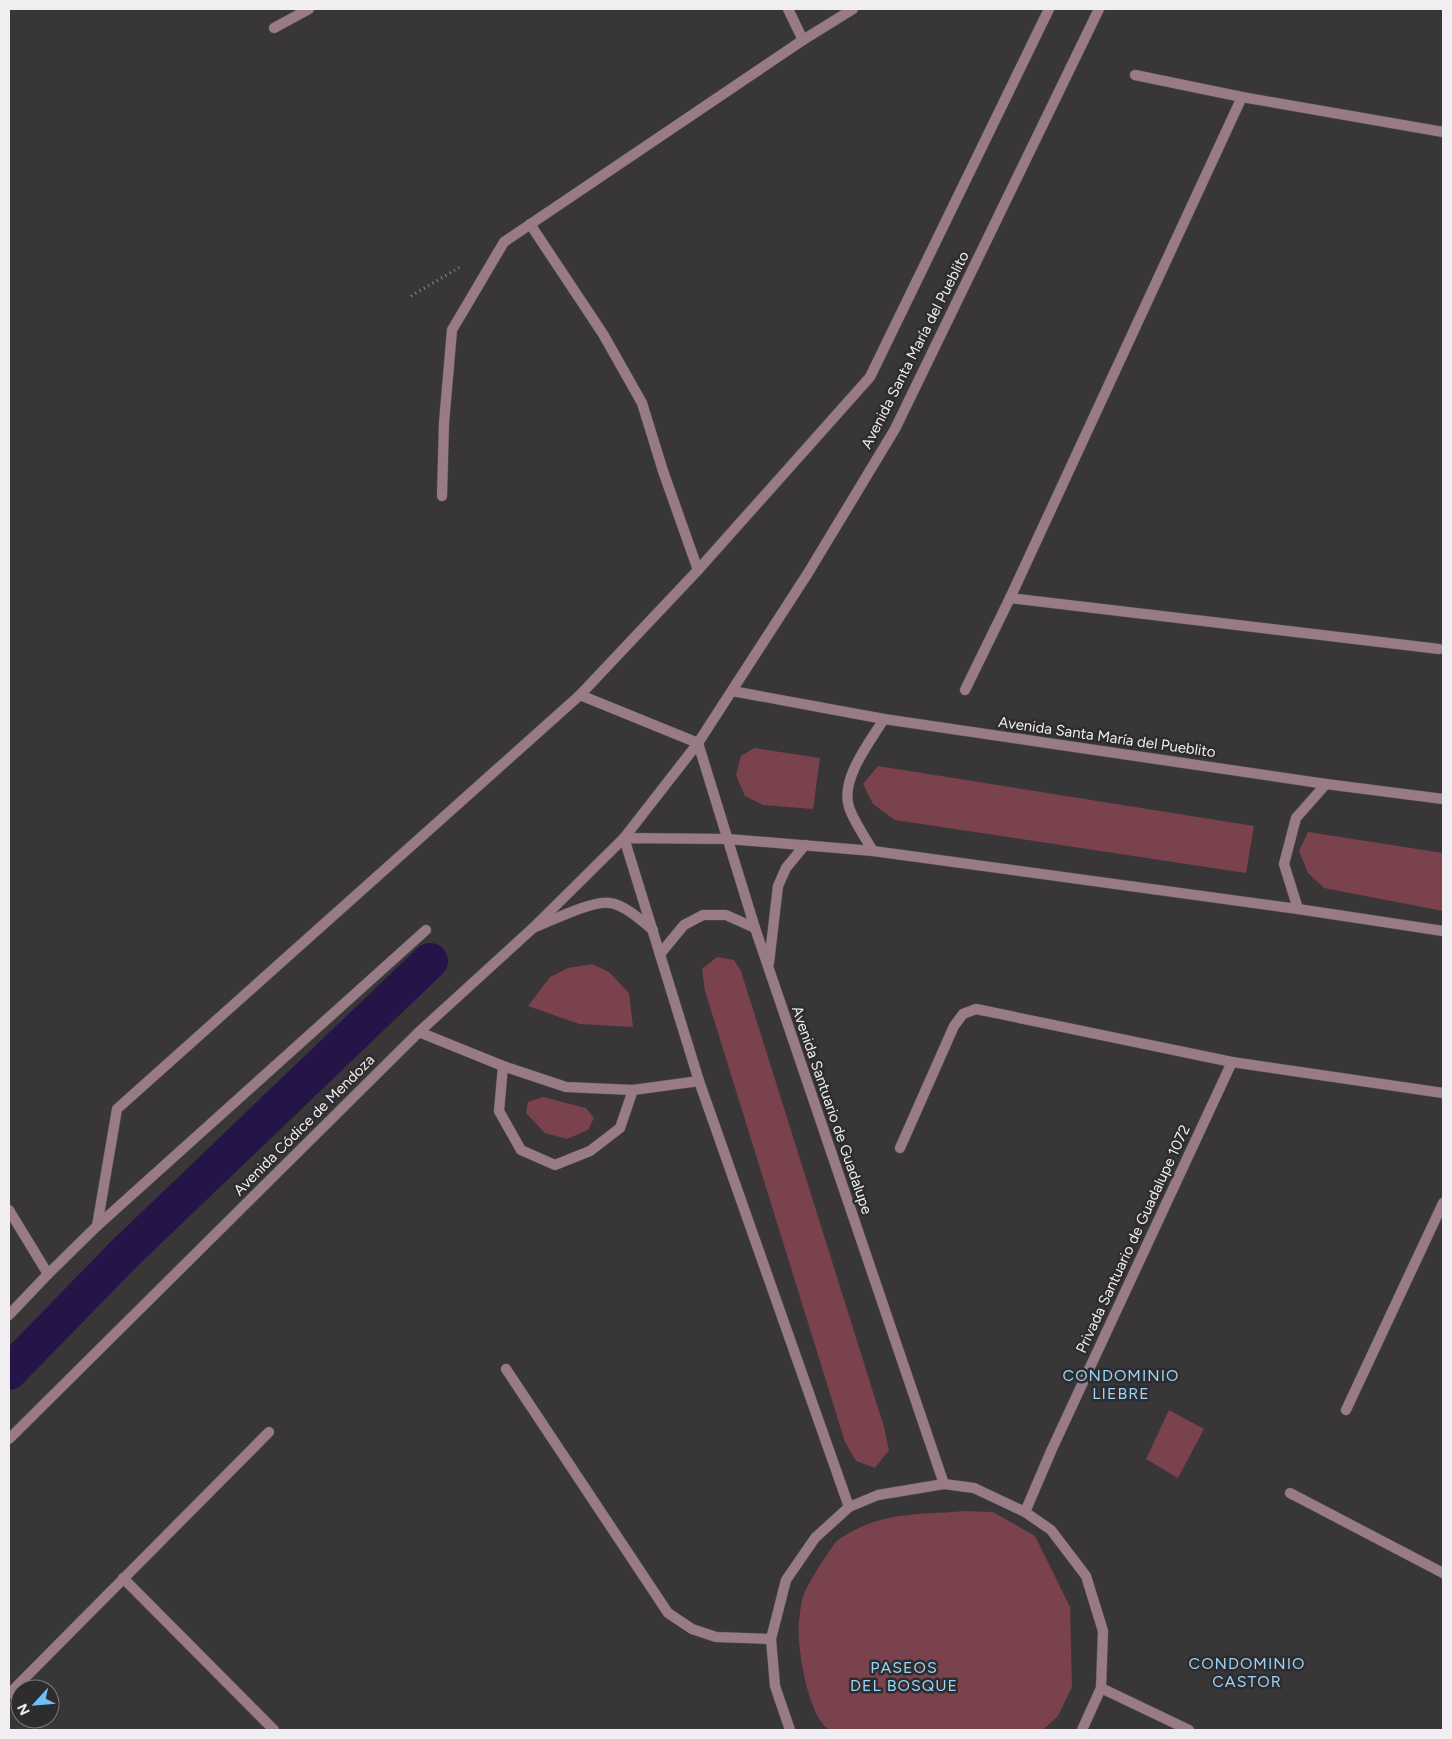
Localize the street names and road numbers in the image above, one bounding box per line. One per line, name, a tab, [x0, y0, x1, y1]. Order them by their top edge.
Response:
street label: Avenida Santa María del Pueblito	[857, 248, 973, 452]
street label: Avenida Santa María del Pueblito	[997, 713, 1217, 761]
street label: Avenida Santuario de Guadalupe	[788, 1004, 876, 1216]
street label: Avenida Códice de Mendoza	[230, 1051, 378, 1199]
street label: Privada Santuario de Guadalupe 1072	[1072, 1122, 1194, 1356]

